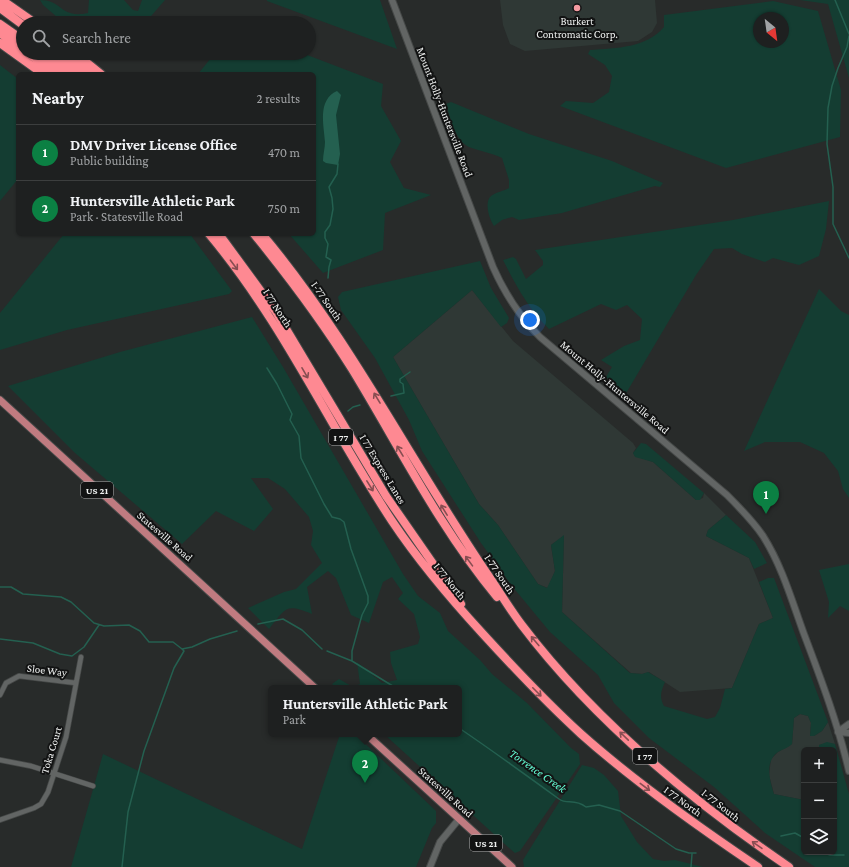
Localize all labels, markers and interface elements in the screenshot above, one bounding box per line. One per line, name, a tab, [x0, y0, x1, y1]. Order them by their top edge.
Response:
marker: Burkert Contromatic Corp.	[572, 3, 582, 13]
north arrow	[753, 12, 789, 48]
place label: Burkert Contromatic Corp.	[536, 15, 618, 41]
search box	[16, 16, 316, 60]
icon: search	[30, 27, 52, 49]
text: Search here	[62, 30, 131, 46]
street label: Mount Holly-Huntersville Road	[414, 45, 475, 179]
text: Nearby	[32, 89, 84, 108]
text: 2 results	[257, 91, 300, 106]
text: DMV Driver License Office	[70, 137, 237, 153]
text: 1	[43, 145, 47, 160]
text: 470 m	[268, 145, 300, 160]
text: Public building	[70, 153, 149, 168]
text: Huntersville Athletic Park	[70, 193, 235, 209]
text: 2	[42, 201, 48, 216]
text: 750 m	[268, 201, 300, 216]
text: Park · Statesville Road	[70, 209, 183, 224]
one-way arrow	[229, 259, 238, 270]
street label: I-77 South	[309, 279, 345, 323]
street label: I 77 North	[261, 286, 295, 330]
your location	[520, 310, 540, 330]
street label: Mount Holly-Huntersville Road	[558, 338, 672, 437]
one-way arrow	[301, 367, 309, 379]
one-way arrow	[373, 392, 381, 404]
road number: I 77	[329, 429, 353, 445]
street label: I 77 Express Lanes	[357, 432, 409, 507]
one-way arrow	[396, 445, 404, 457]
one-way arrow	[366, 480, 374, 492]
pin: 1	[753, 481, 779, 514]
road number: US 21	[81, 482, 113, 498]
one-way arrow	[440, 505, 448, 516]
street label: Statesville Road	[135, 509, 195, 563]
street label: I-77 South	[482, 552, 518, 596]
one-way arrow	[465, 555, 473, 566]
street label: I 77 North	[432, 560, 468, 602]
one-way arrow	[531, 636, 540, 646]
street label: Sloe Way	[26, 662, 69, 680]
popup	[268, 685, 462, 737]
one-way arrow	[532, 687, 542, 697]
text: Huntersville Athletic Park	[283, 696, 447, 712]
text: Park	[283, 712, 306, 727]
street label: Toka Court	[38, 725, 64, 775]
one-way arrow	[619, 731, 629, 741]
water label: Torrence Creek	[507, 746, 570, 796]
map controls	[801, 747, 837, 855]
button: +	[801, 747, 837, 783]
road number: I 77	[633, 748, 657, 764]
pin: 2	[352, 750, 378, 783]
street label: Statesville Road	[416, 764, 476, 820]
one-way arrow	[639, 783, 650, 791]
street label: I 77 North	[662, 783, 704, 819]
button: −	[801, 783, 837, 819]
street label: I-77 South	[699, 786, 743, 824]
button: layers	[801, 819, 837, 855]
road number: US 21	[470, 835, 502, 851]
one-way arrow	[752, 841, 763, 849]

